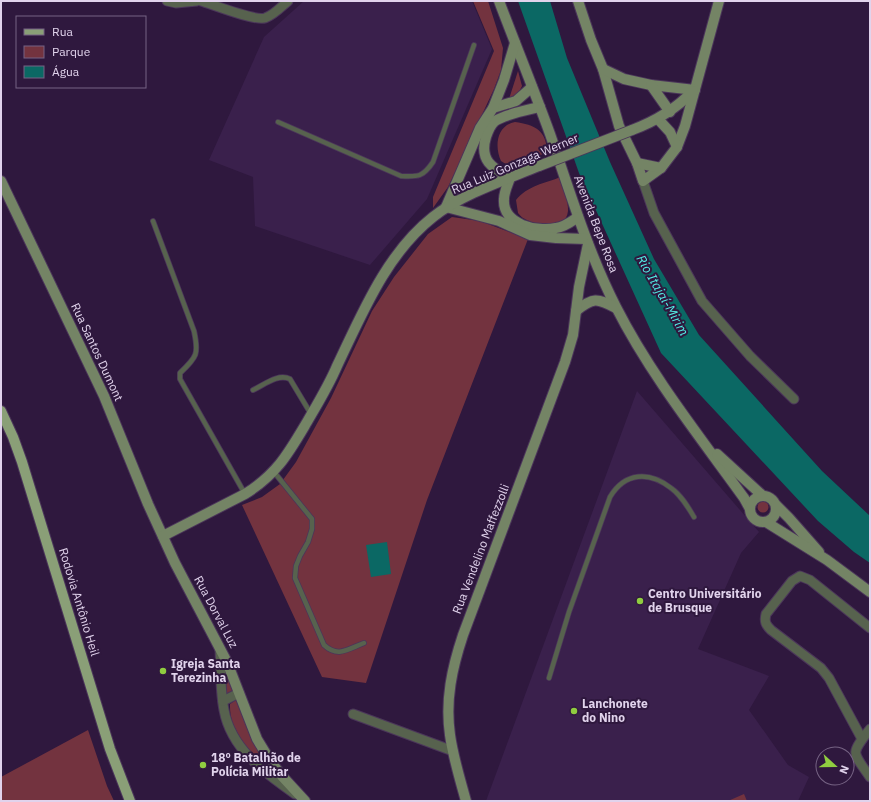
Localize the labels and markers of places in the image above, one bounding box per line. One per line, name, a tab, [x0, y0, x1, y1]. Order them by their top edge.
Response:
place label: Centro Universitário de Brusque	[648, 586, 762, 615]
marker: Centro Universitário de Brusque	[635, 596, 645, 606]
place label: Igreja Santa Terezinha	[171, 656, 240, 685]
marker: Igreja Santa Terezinha	[158, 666, 168, 676]
place label: Lanchonete do Nino	[582, 696, 648, 725]
marker: Lanchonete do Nino	[569, 706, 579, 716]
place label: 18º Batalhão de Polícia Militar	[211, 750, 301, 779]
marker: 18º Batalhão de Polícia Militar	[198, 760, 208, 770]

